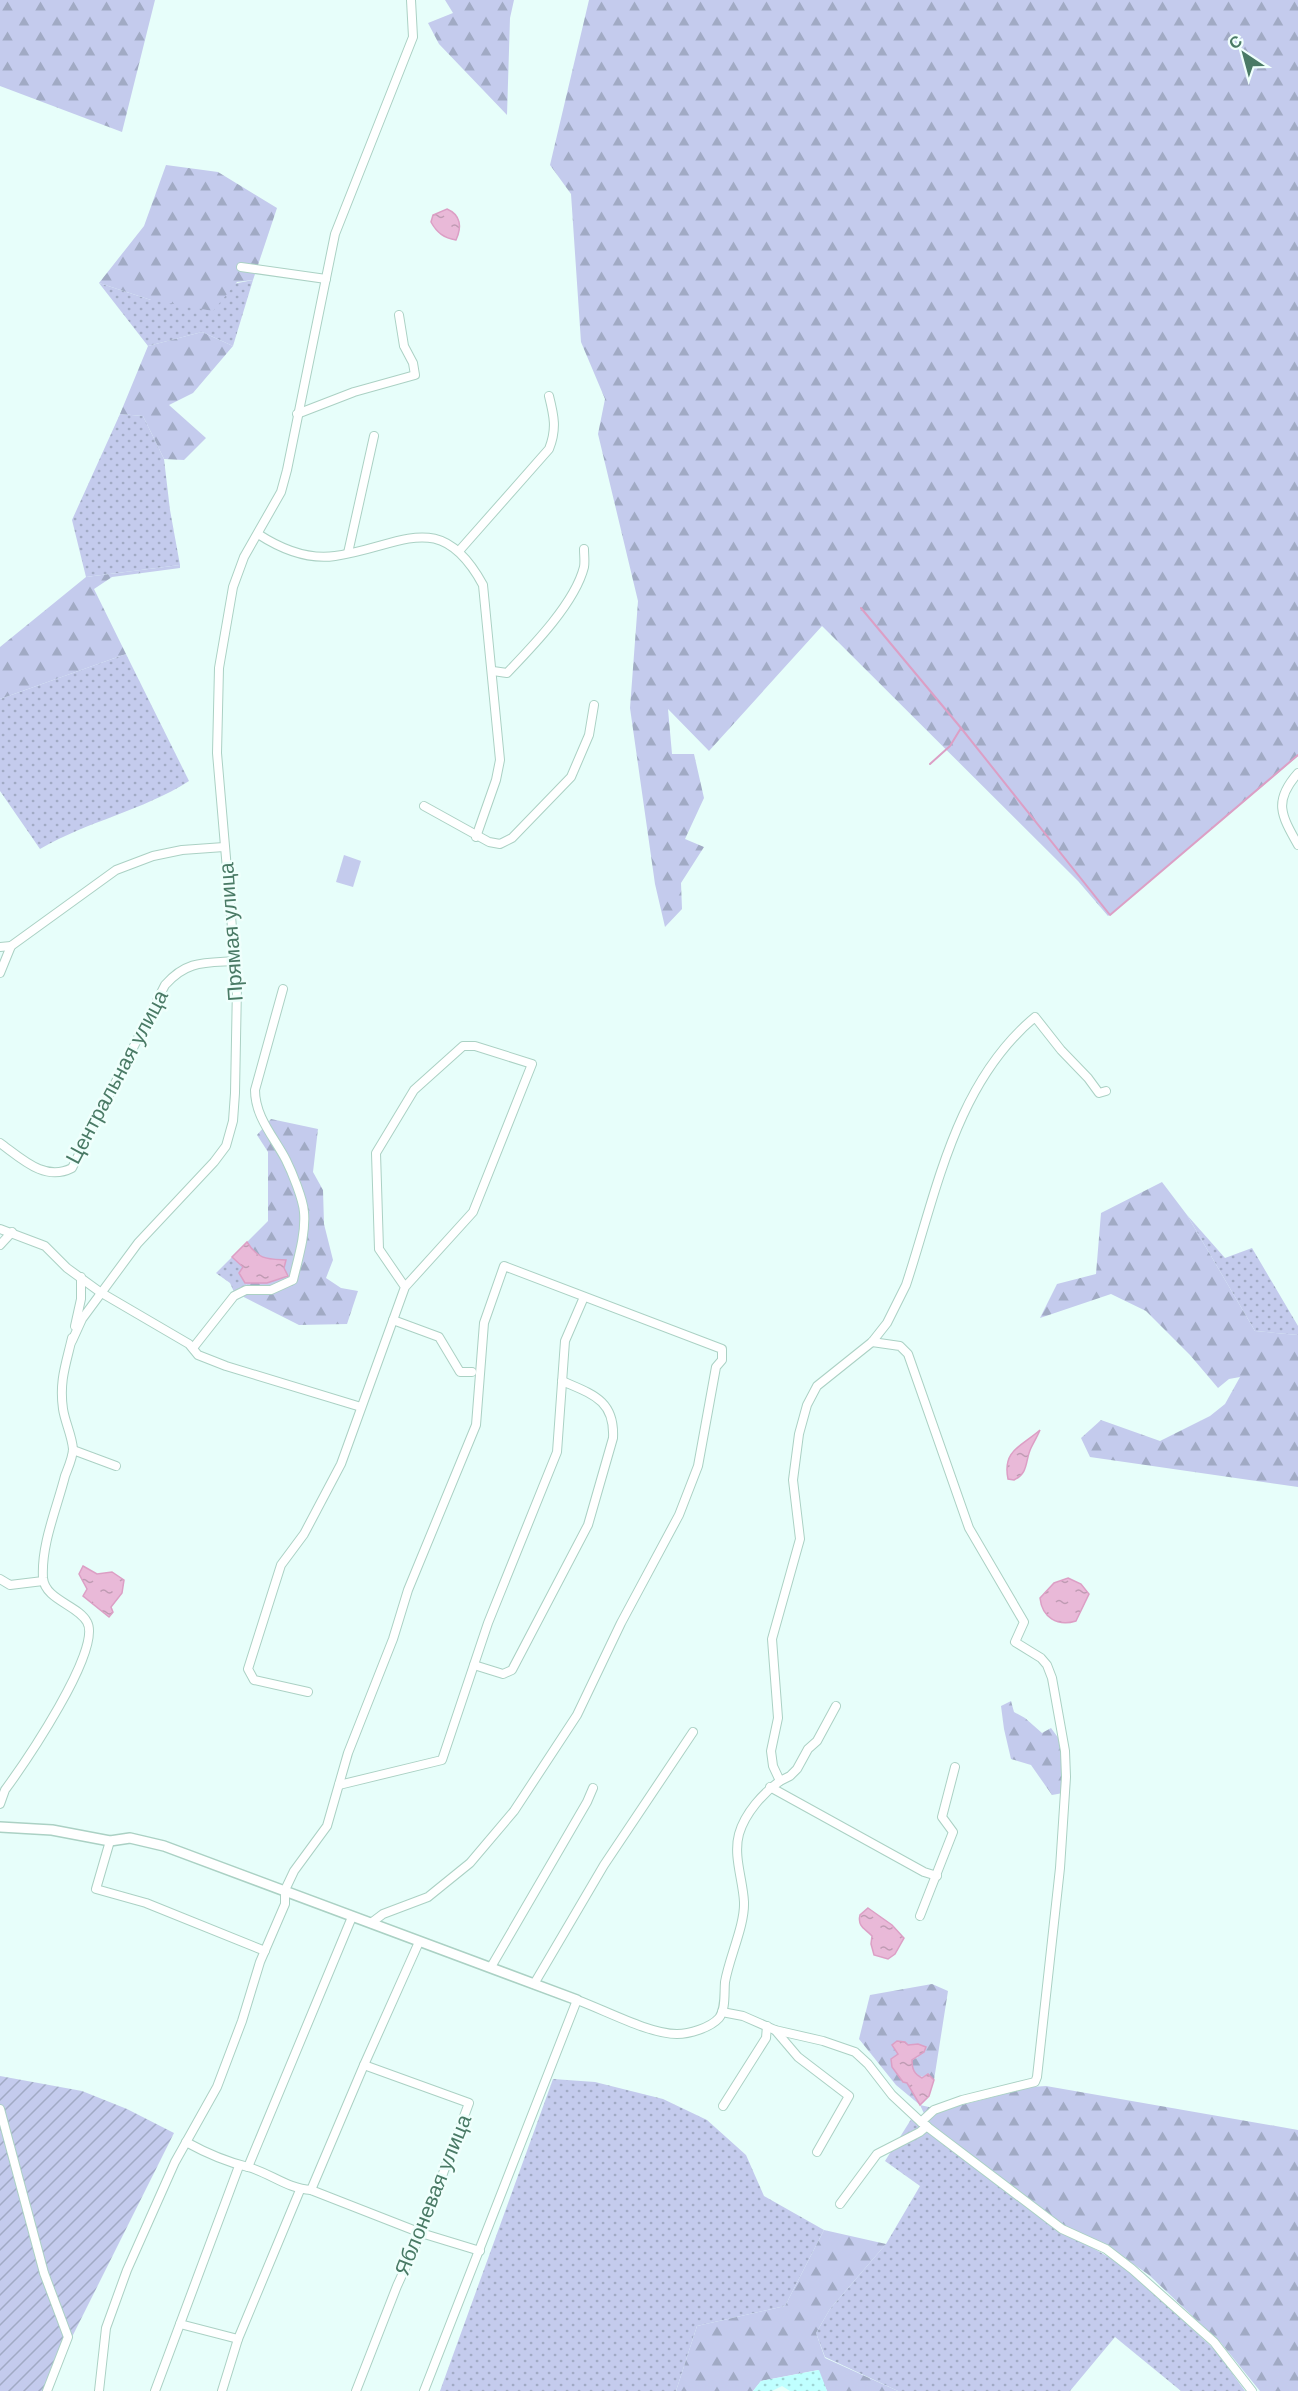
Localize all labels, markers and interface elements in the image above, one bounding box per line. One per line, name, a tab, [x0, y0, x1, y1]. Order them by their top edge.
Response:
north arrow	[1214, 24, 1274, 84]
text: С	[1226, 32, 1246, 53]
street label: Прямая улица	[214, 862, 247, 1002]
street label: Центральная улица	[61, 986, 172, 1167]
street label: Яблоневая улица	[390, 2111, 475, 2279]

